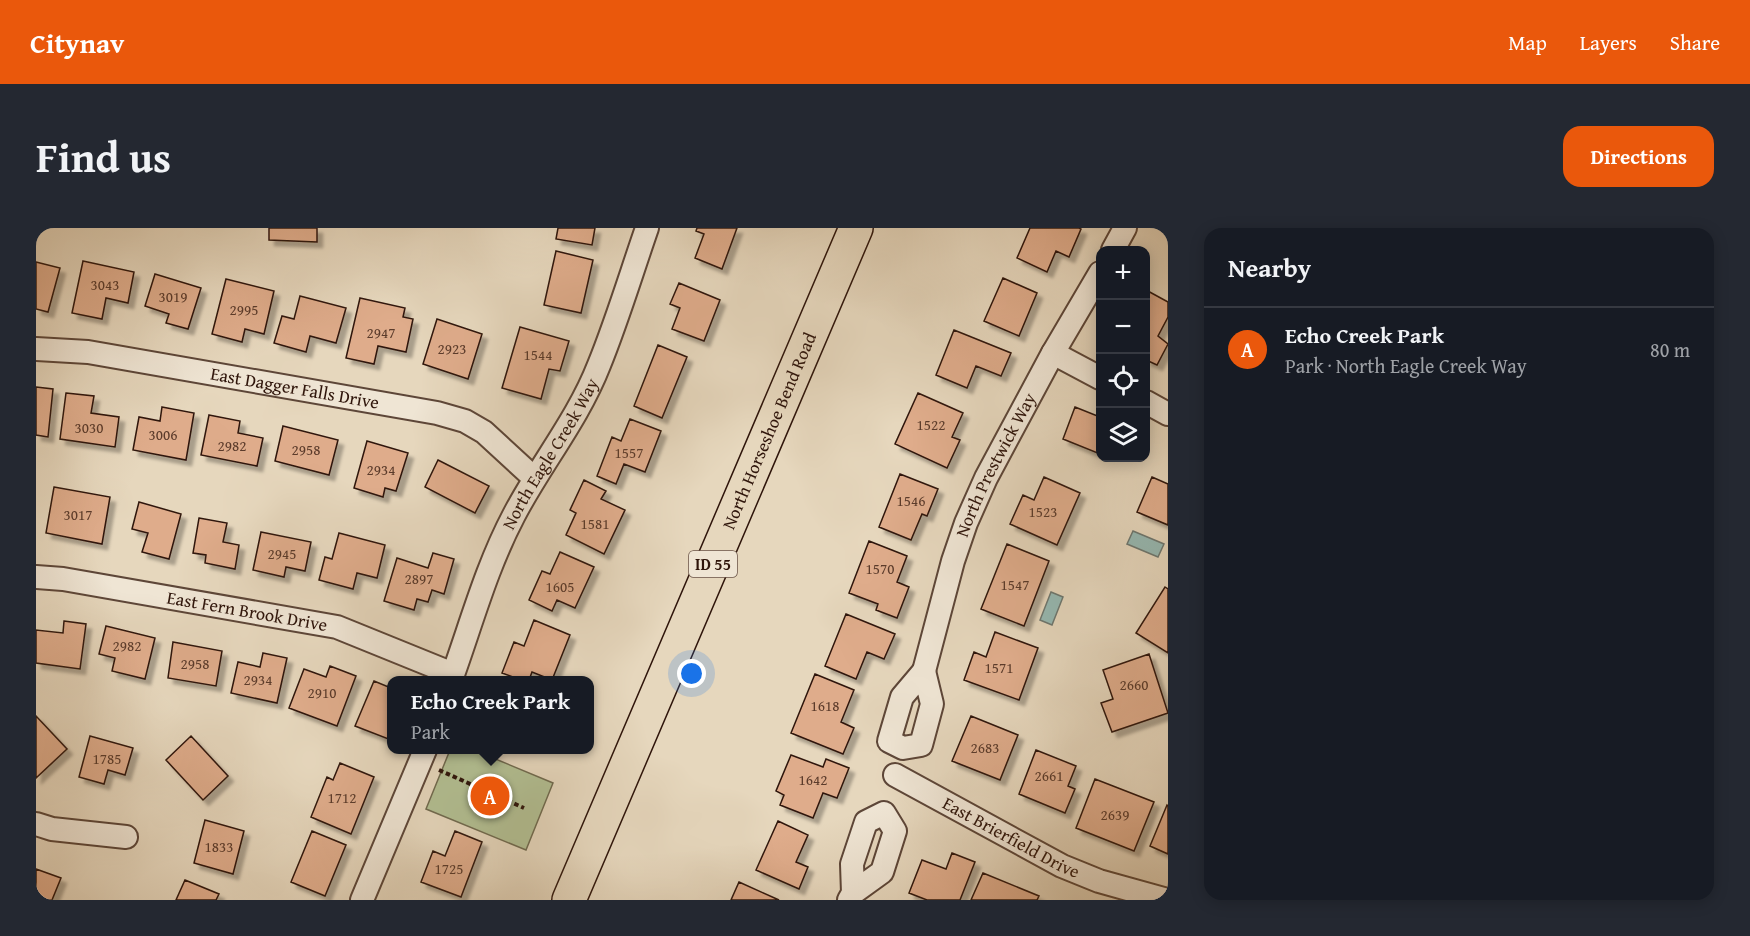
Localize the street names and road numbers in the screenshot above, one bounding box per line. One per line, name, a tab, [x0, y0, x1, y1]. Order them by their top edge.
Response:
street label: North Horseshoe Bend Road	[715, 328, 823, 534]
street label: East Dagger Falls Drive	[209, 360, 381, 416]
street label: North Eagle Creek Way	[495, 373, 605, 534]
street label: North Prestwick Way	[948, 388, 1042, 541]
road number: ID 55	[689, 551, 737, 577]
street label: East Fern Brook Drive	[165, 583, 330, 638]
street label: East Brierfield Drive	[938, 789, 1084, 885]

